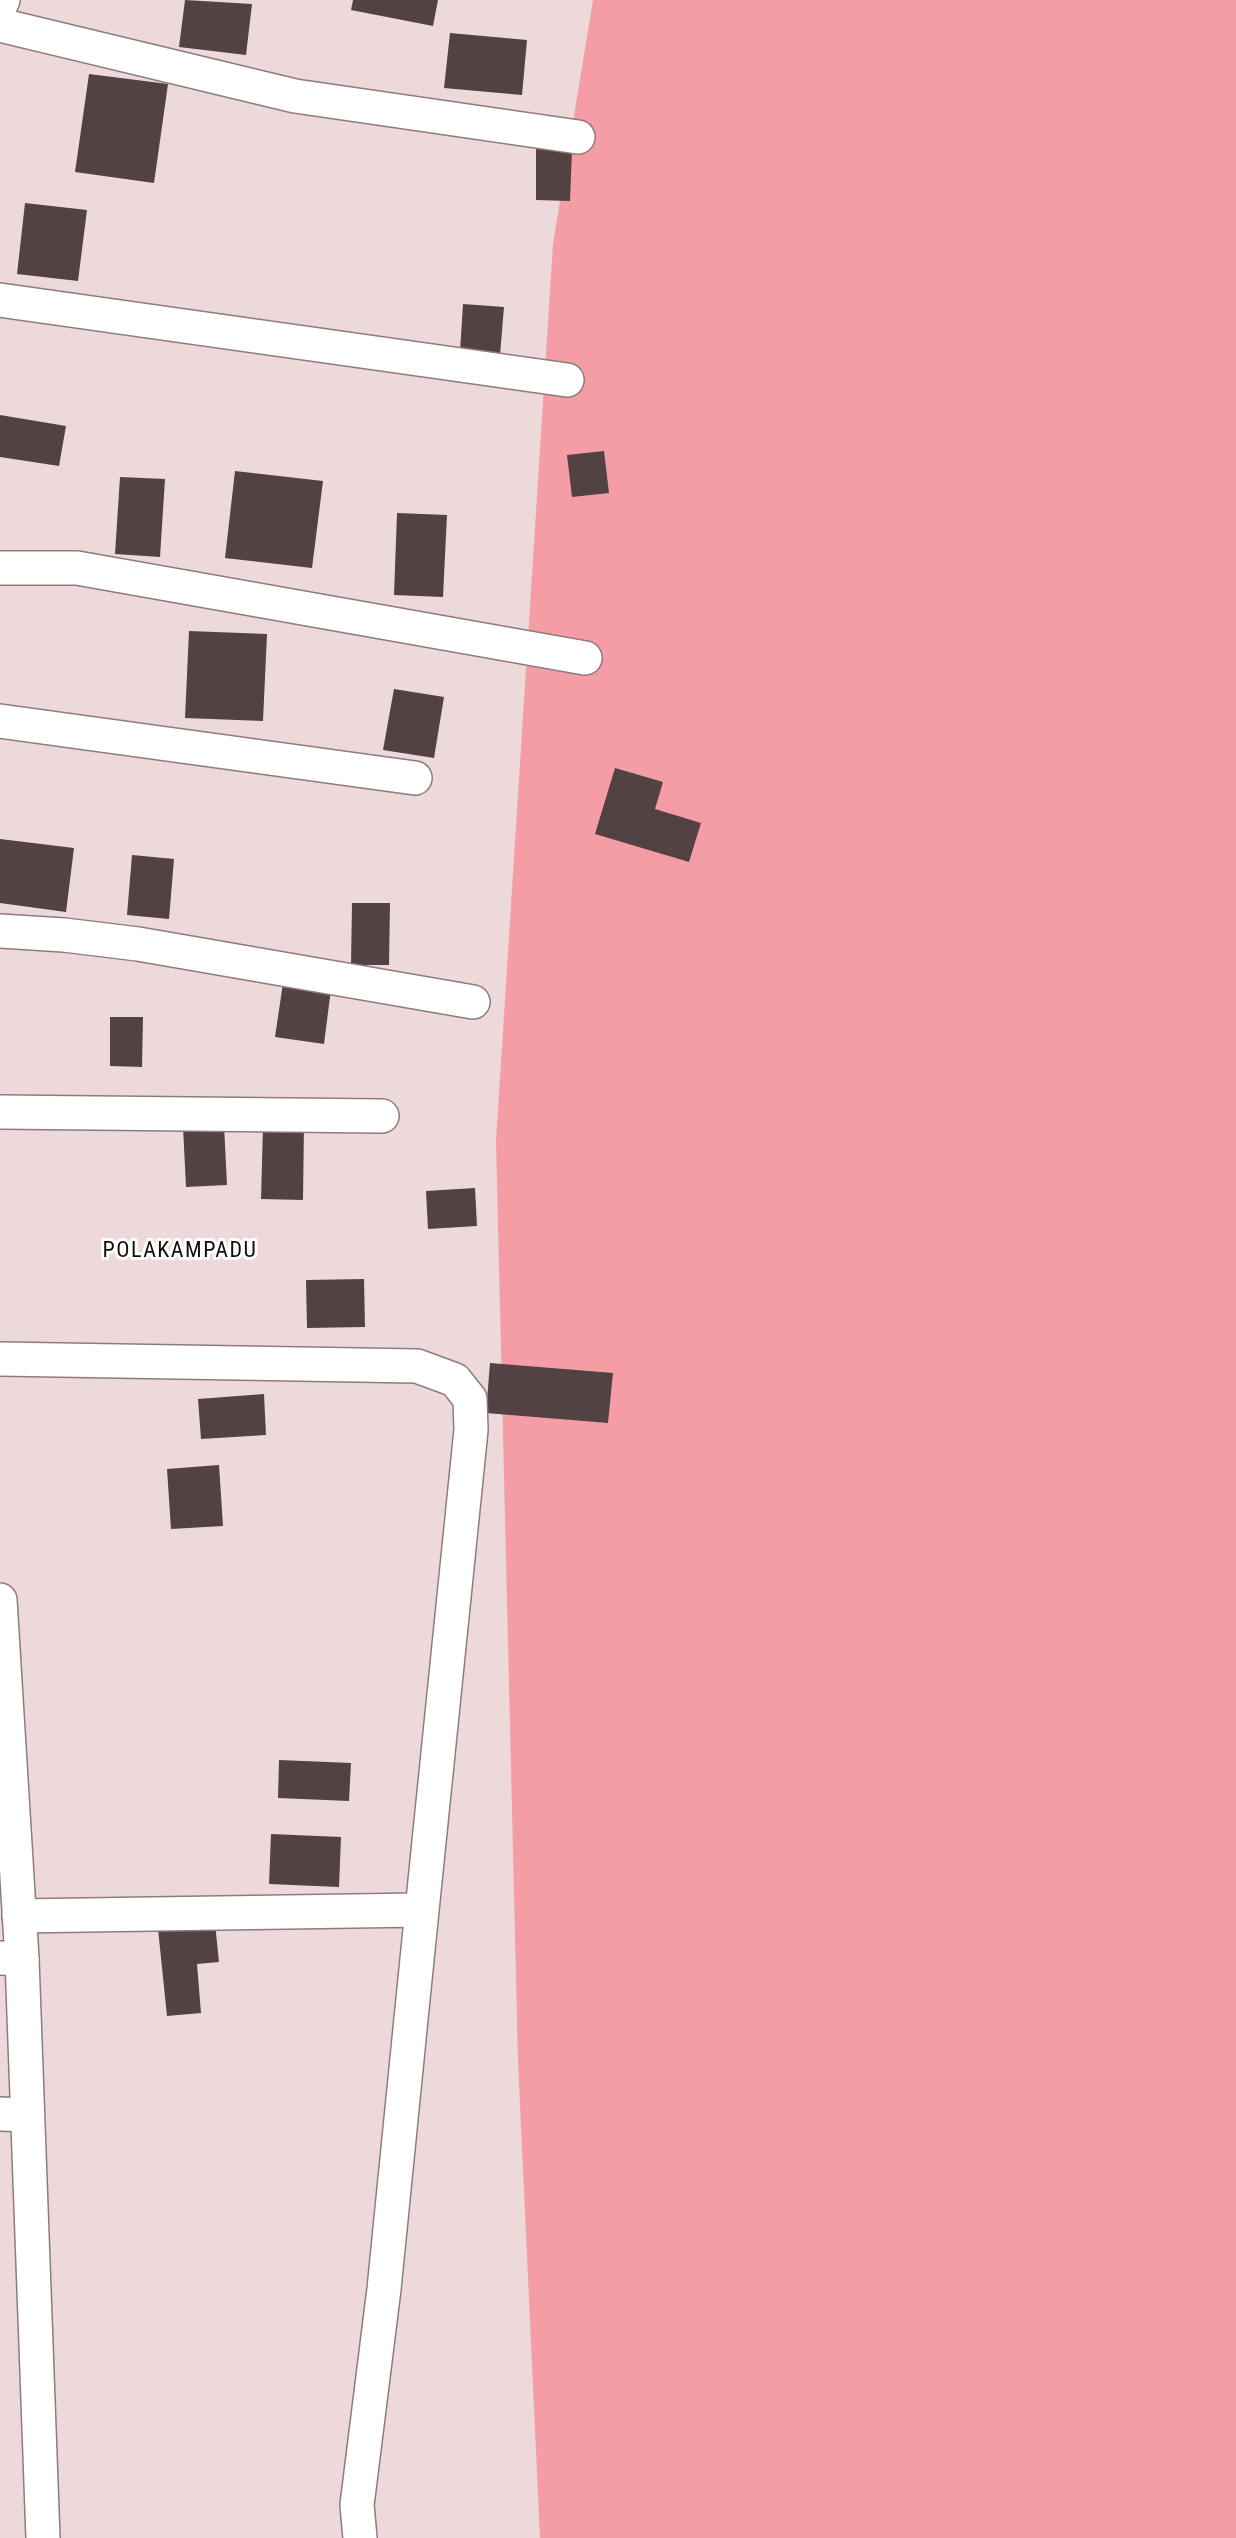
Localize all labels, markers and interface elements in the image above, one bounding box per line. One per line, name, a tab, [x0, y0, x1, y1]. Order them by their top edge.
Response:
district label: POLAKAMPADU	[103, 1238, 257, 1264]

